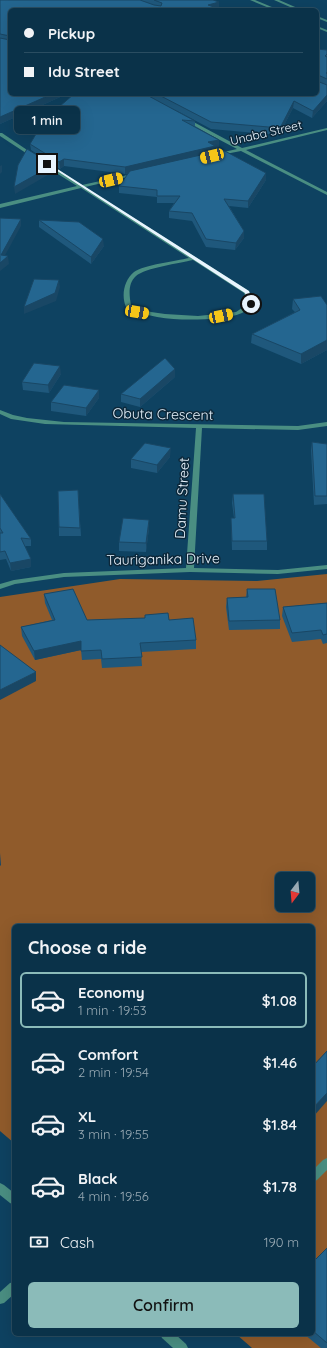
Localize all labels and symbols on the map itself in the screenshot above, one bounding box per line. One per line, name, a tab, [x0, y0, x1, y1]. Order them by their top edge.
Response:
callout: 1 min	[14, 106, 80, 134]
street label: Unaba Street	[228, 117, 303, 148]
car	[199, 147, 225, 165]
route end	[38, 155, 56, 173]
car	[98, 171, 124, 189]
route start	[242, 295, 260, 313]
car	[124, 304, 150, 320]
car	[208, 308, 234, 324]
street label: Obuta Crescent	[112, 404, 214, 424]
street label: Damu Street	[171, 457, 193, 539]
street label: Tauriganika Drive	[106, 549, 220, 569]
north arrow	[275, 872, 315, 912]

